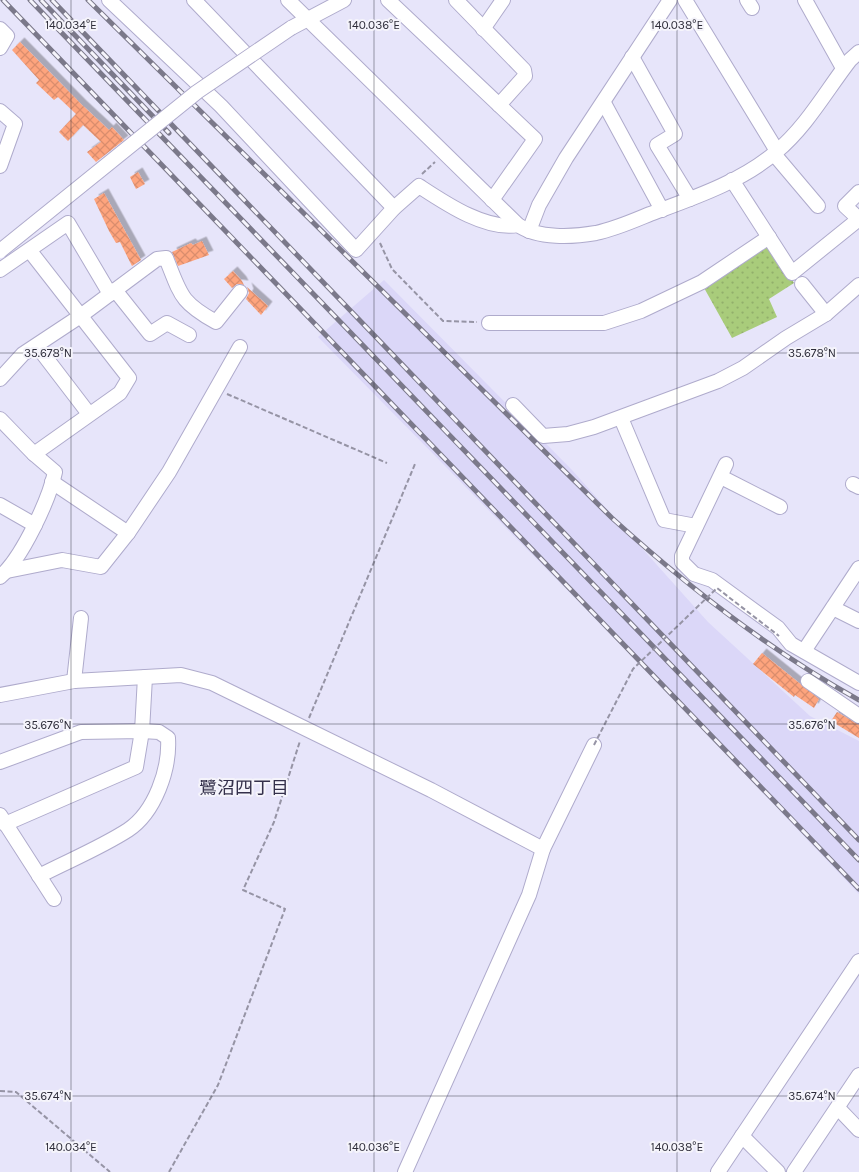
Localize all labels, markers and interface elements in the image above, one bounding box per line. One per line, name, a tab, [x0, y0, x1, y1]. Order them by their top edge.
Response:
text: 140.034°E	[45, 18, 97, 32]
text: 140.036°E	[348, 18, 400, 32]
text: 140.038°E	[651, 18, 703, 32]
text: 35.678°N	[24, 346, 72, 360]
text: 35.678°N	[788, 346, 836, 360]
text: 35.676°N	[24, 718, 72, 732]
text: 35.676°N	[788, 718, 836, 732]
district label: 鷺沼四丁目	[199, 777, 289, 799]
text: 35.674°N	[24, 1089, 72, 1103]
text: 35.674°N	[788, 1089, 836, 1103]
text: 140.034°E	[45, 1140, 97, 1154]
text: 140.036°E	[348, 1140, 400, 1154]
text: 140.038°E	[651, 1140, 703, 1154]

